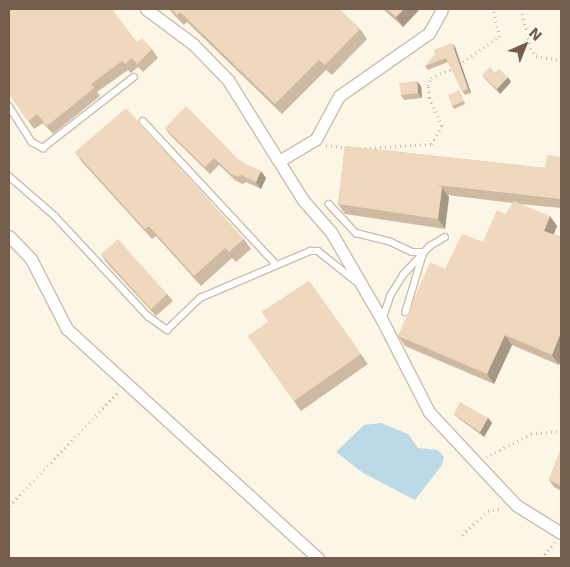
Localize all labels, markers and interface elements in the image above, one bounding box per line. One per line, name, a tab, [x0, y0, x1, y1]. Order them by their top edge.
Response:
north arrow	[500, 20, 550, 70]
text: N	[526, 24, 545, 44]

